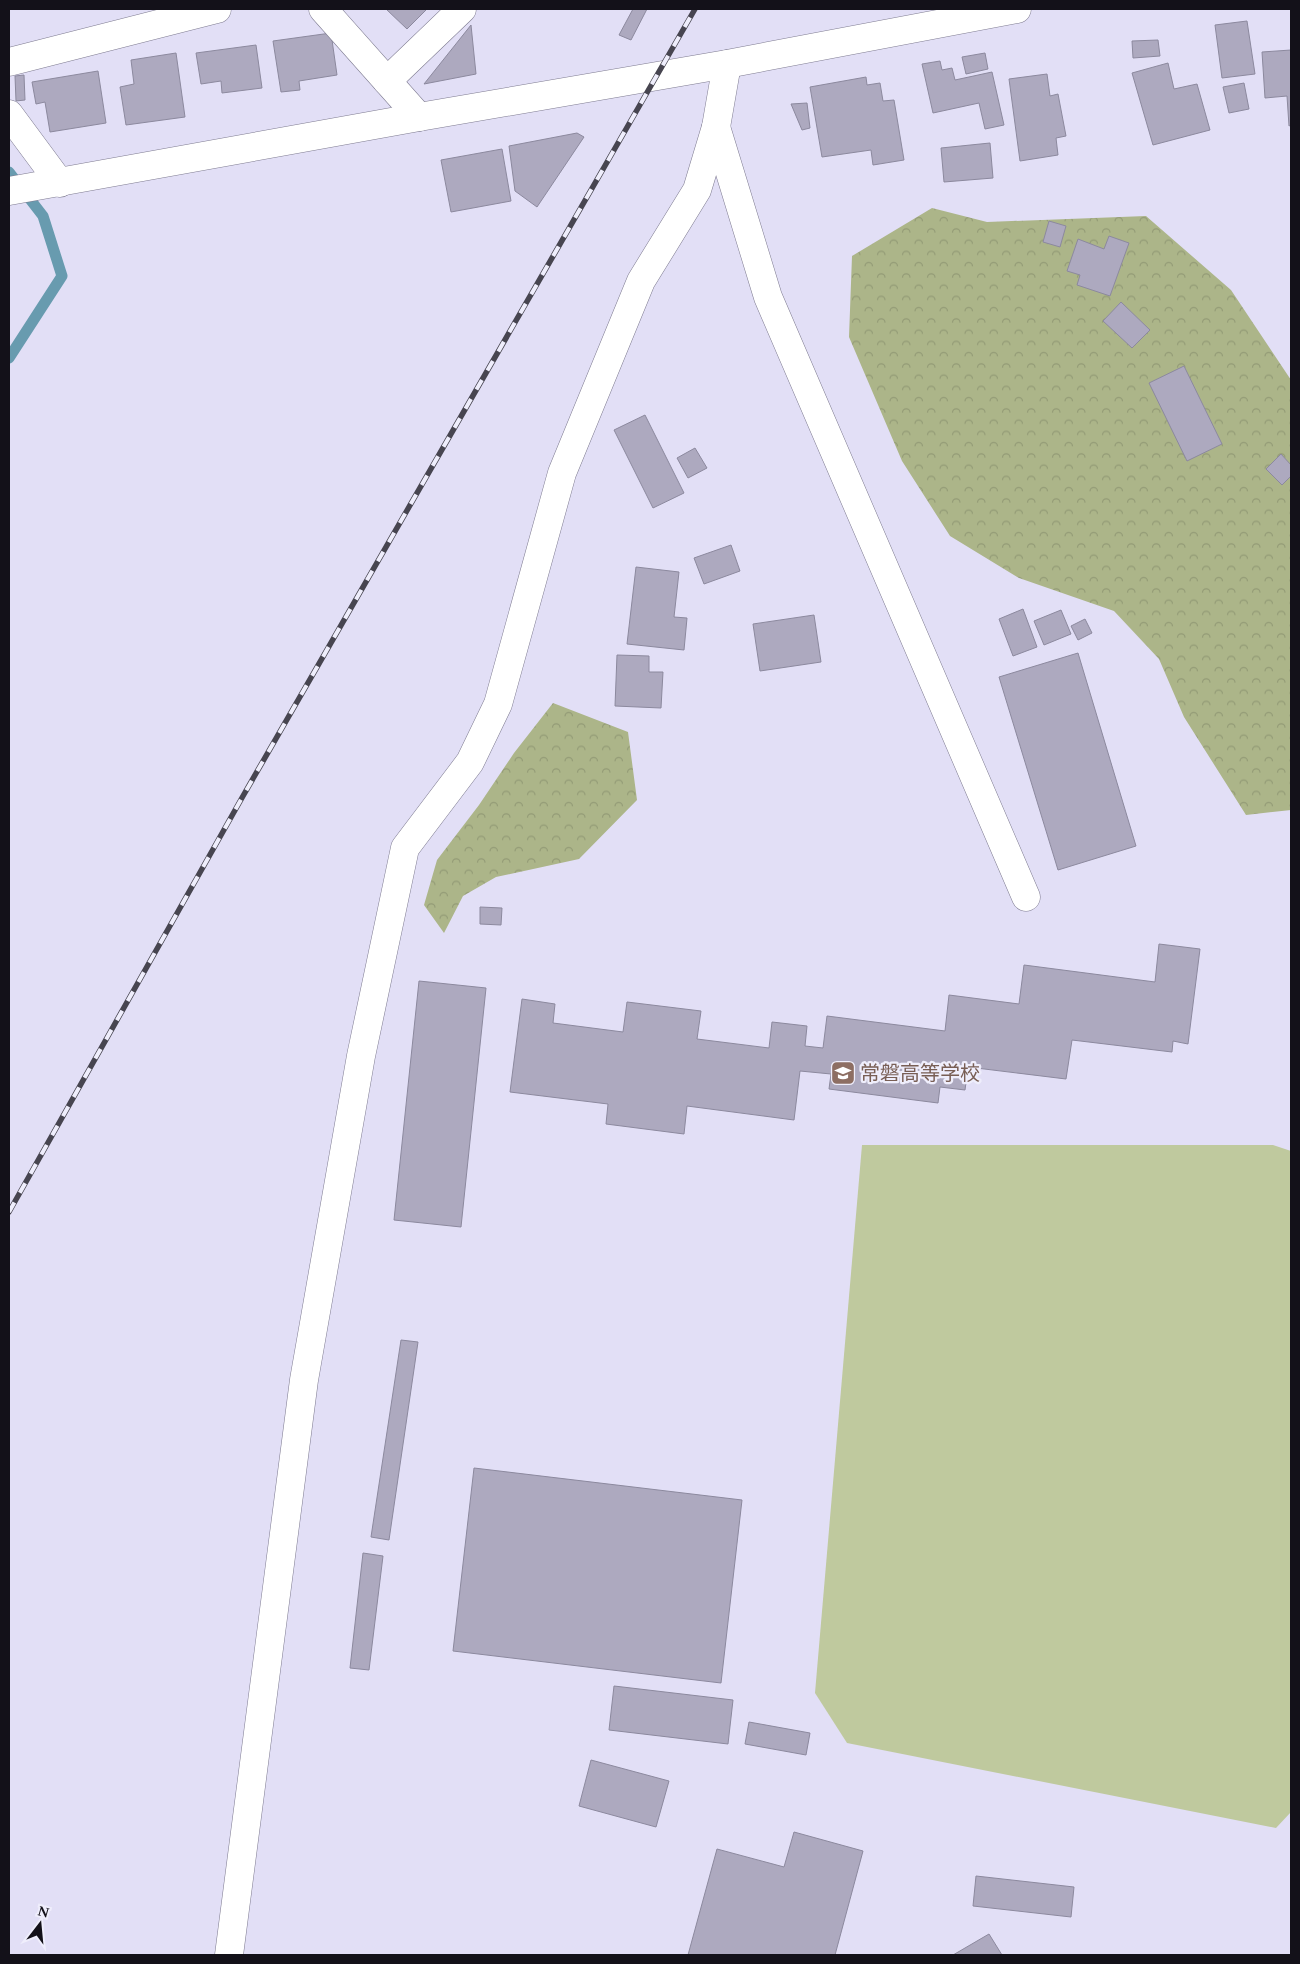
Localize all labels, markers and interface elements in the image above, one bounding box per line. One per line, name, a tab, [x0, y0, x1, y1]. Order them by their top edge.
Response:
place label: 常磐高等学校	[860, 1059, 980, 1089]
school or university icon: 常磐高等学校	[830, 1060, 856, 1086]
north arrow	[15, 1899, 65, 1949]
text: N	[35, 1900, 52, 1924]

